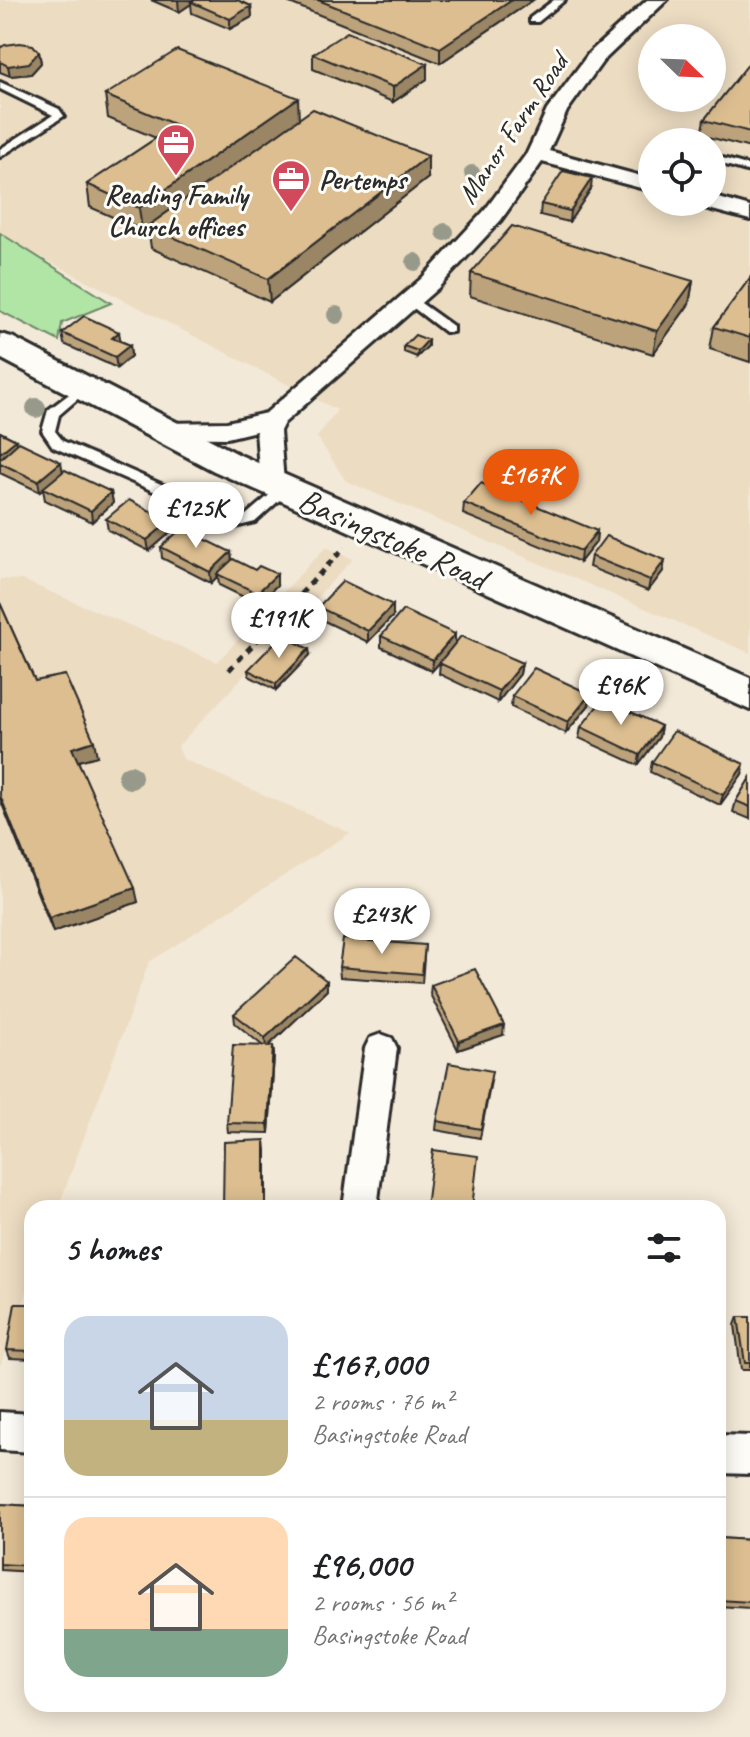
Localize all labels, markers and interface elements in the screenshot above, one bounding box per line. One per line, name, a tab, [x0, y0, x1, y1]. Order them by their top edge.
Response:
north arrow	[638, 24, 726, 112]
map controls	[638, 24, 726, 216]
street label: Manor Farm Road	[449, 43, 578, 210]
office icon: Reading Family Church offices	[155, 122, 197, 177]
button: locate	[638, 128, 726, 216]
office icon: Pertemps	[270, 158, 312, 213]
place label: Pertemps	[319, 162, 409, 197]
place label: Reading Family Church offices	[105, 177, 251, 244]
pin: £167K	[475, 449, 587, 517]
text: £167K	[501, 458, 561, 491]
street label: Basingstoke Road	[292, 478, 498, 601]
pin: £125K	[140, 482, 252, 550]
text: £125K	[166, 491, 226, 524]
pin: £191K	[223, 592, 335, 660]
text: £191K	[249, 601, 309, 634]
pin: £96K	[574, 659, 668, 727]
text: £96K	[597, 668, 645, 701]
pin: £243K	[326, 888, 438, 956]
text: £243K	[352, 897, 412, 930]
icon: filters	[642, 1226, 686, 1270]
text: 5 homes	[64, 1227, 159, 1270]
text: £167,000	[312, 1342, 426, 1385]
icon: home	[128, 1348, 224, 1444]
text: 2 rooms · 76 m²	[312, 1385, 453, 1418]
text: Basingstoke Road	[312, 1418, 466, 1451]
text: £96,000	[312, 1543, 411, 1586]
icon: home	[128, 1549, 224, 1645]
text: 2 rooms · 56 m²	[312, 1586, 453, 1619]
text: Basingstoke Road	[312, 1619, 466, 1652]

